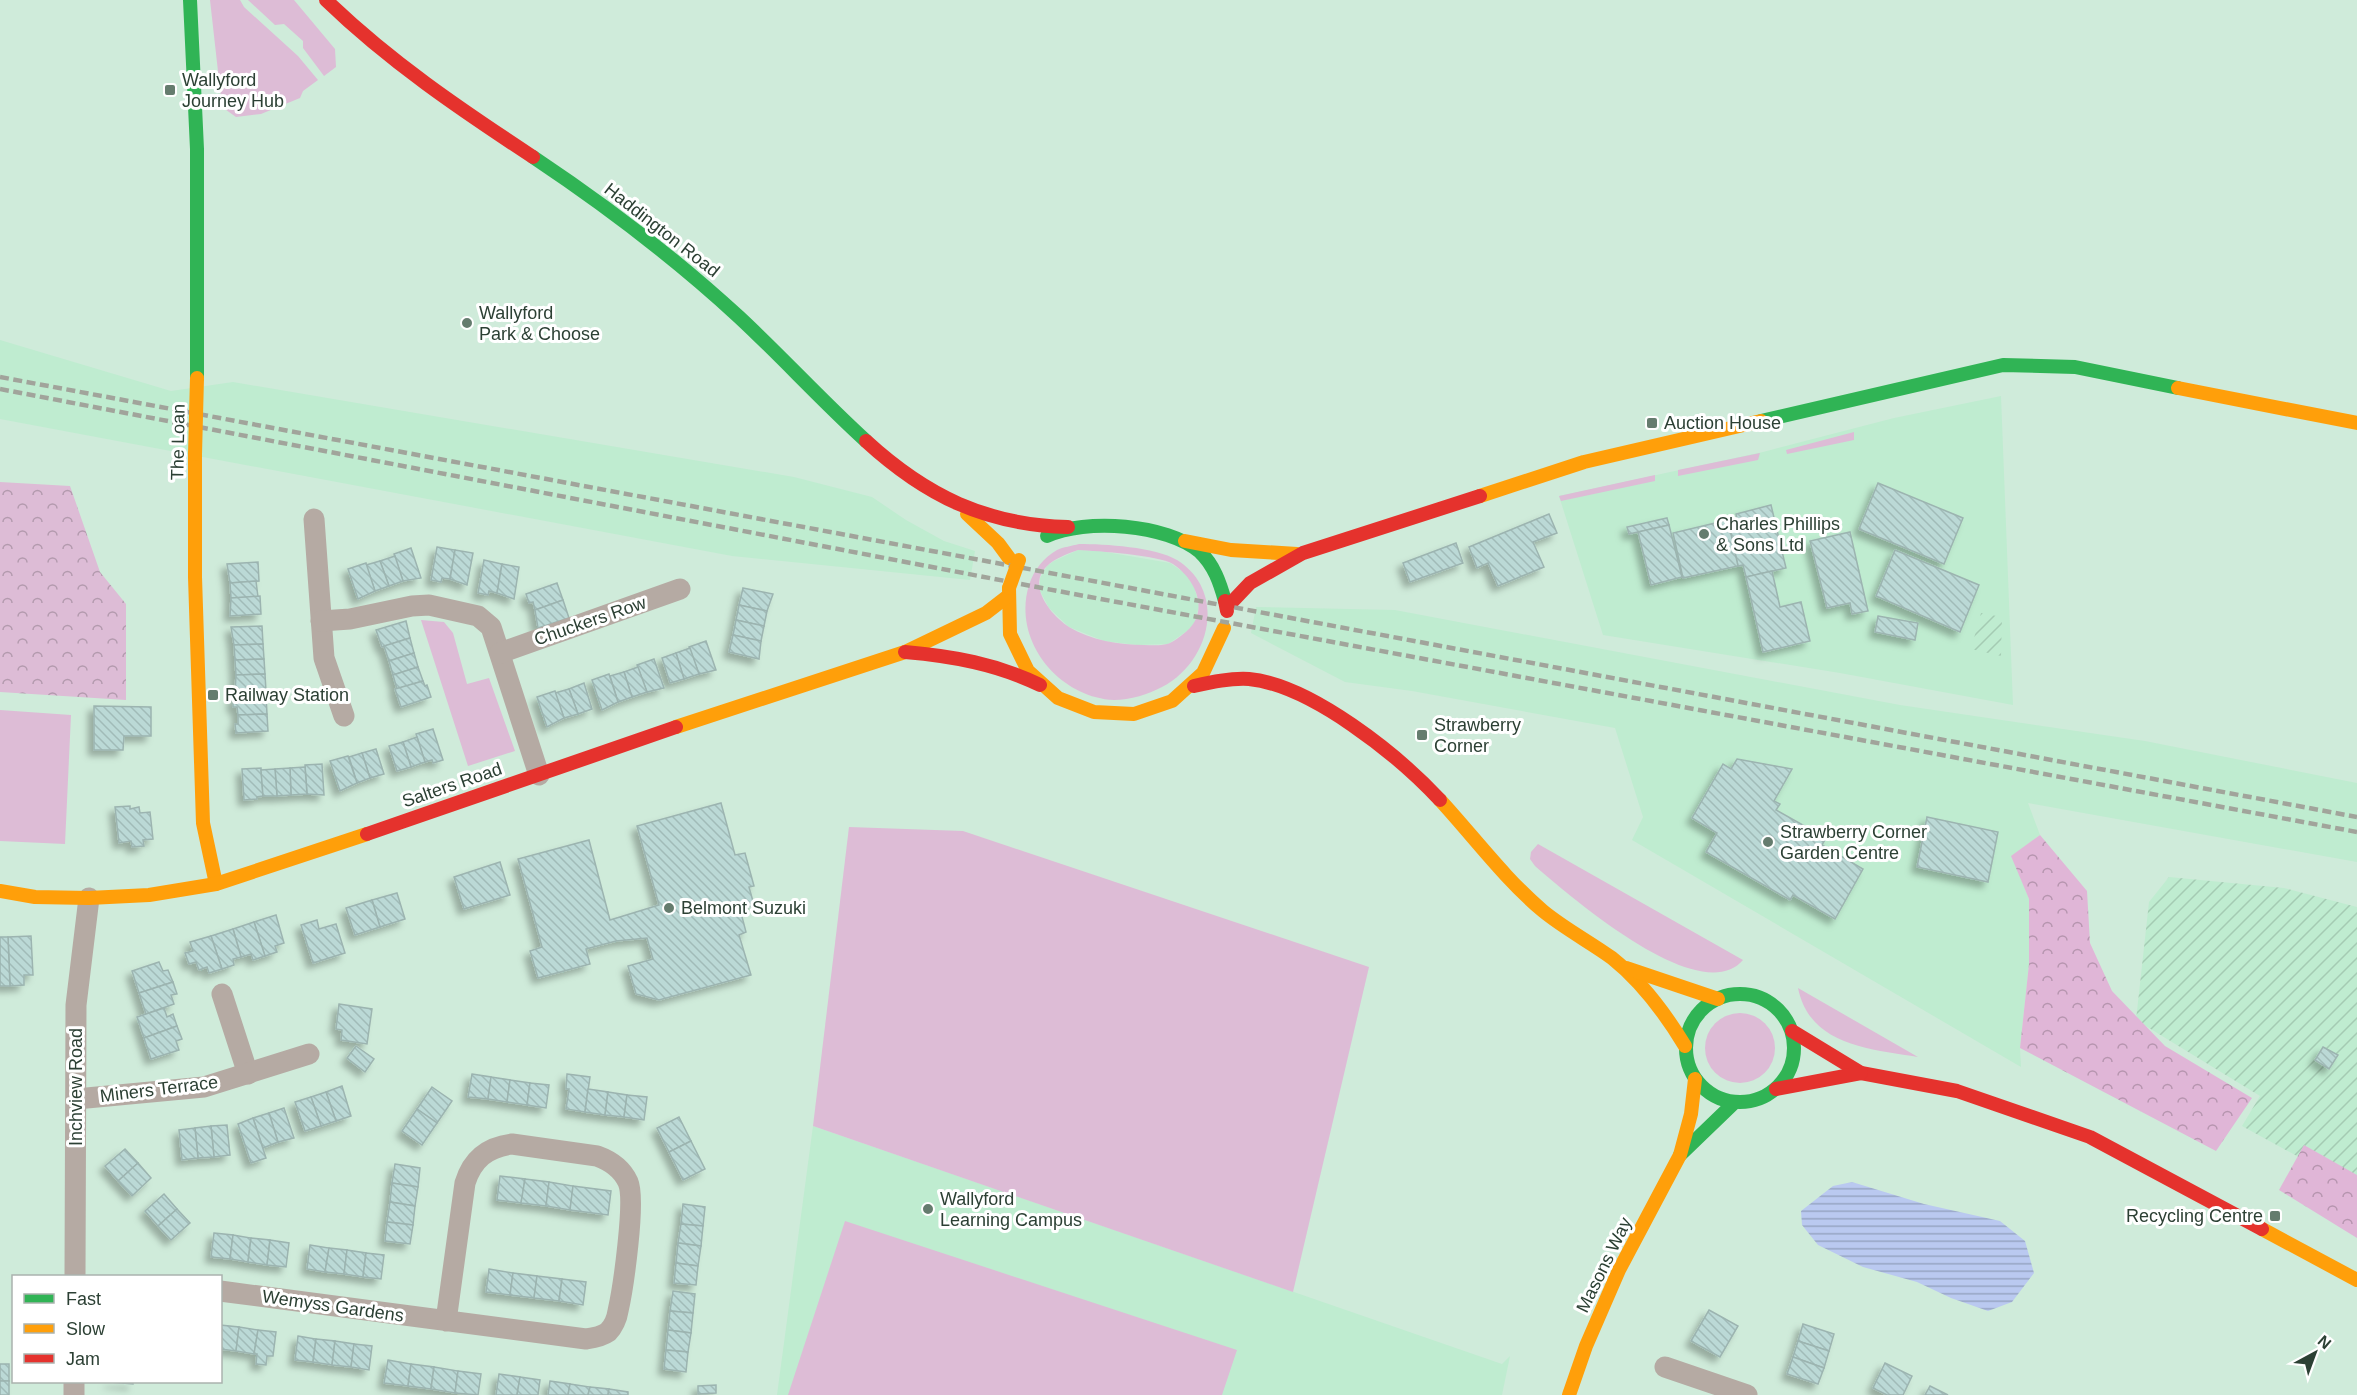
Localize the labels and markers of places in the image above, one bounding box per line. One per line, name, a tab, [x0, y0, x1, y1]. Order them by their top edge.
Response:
place label: Wallyford Journey Hub	[182, 70, 284, 111]
marker: Wallyford Journey Hub	[163, 83, 177, 97]
place label: Wallyford Park & Choose	[479, 303, 600, 344]
marker: Wallyford Park & Choose	[460, 316, 474, 330]
place label: Auction House	[1664, 413, 1781, 433]
marker: Auction House	[1645, 416, 1659, 430]
place label: Charles Phillips & Sons Ltd	[1716, 514, 1840, 555]
marker: Charles Phillips & Sons Ltd	[1697, 527, 1711, 541]
place label: Railway Station	[225, 685, 349, 705]
marker: Railway Station	[206, 688, 220, 702]
place label: Strawberry Corner	[1434, 715, 1521, 756]
marker: Strawberry Corner	[1415, 728, 1429, 742]
place label: Strawberry Corner Garden Centre	[1780, 822, 1927, 863]
marker: Strawberry Corner Garden Centre	[1761, 835, 1775, 849]
place label: Belmont Suzuki	[681, 898, 806, 918]
marker: Belmont Suzuki	[662, 901, 676, 915]
place label: Wallyford Learning Campus	[940, 1189, 1082, 1230]
marker: Wallyford Learning Campus	[921, 1202, 935, 1216]
place label: Recycling Centre	[2126, 1206, 2263, 1226]
marker: Recycling Centre	[2268, 1209, 2282, 1223]

